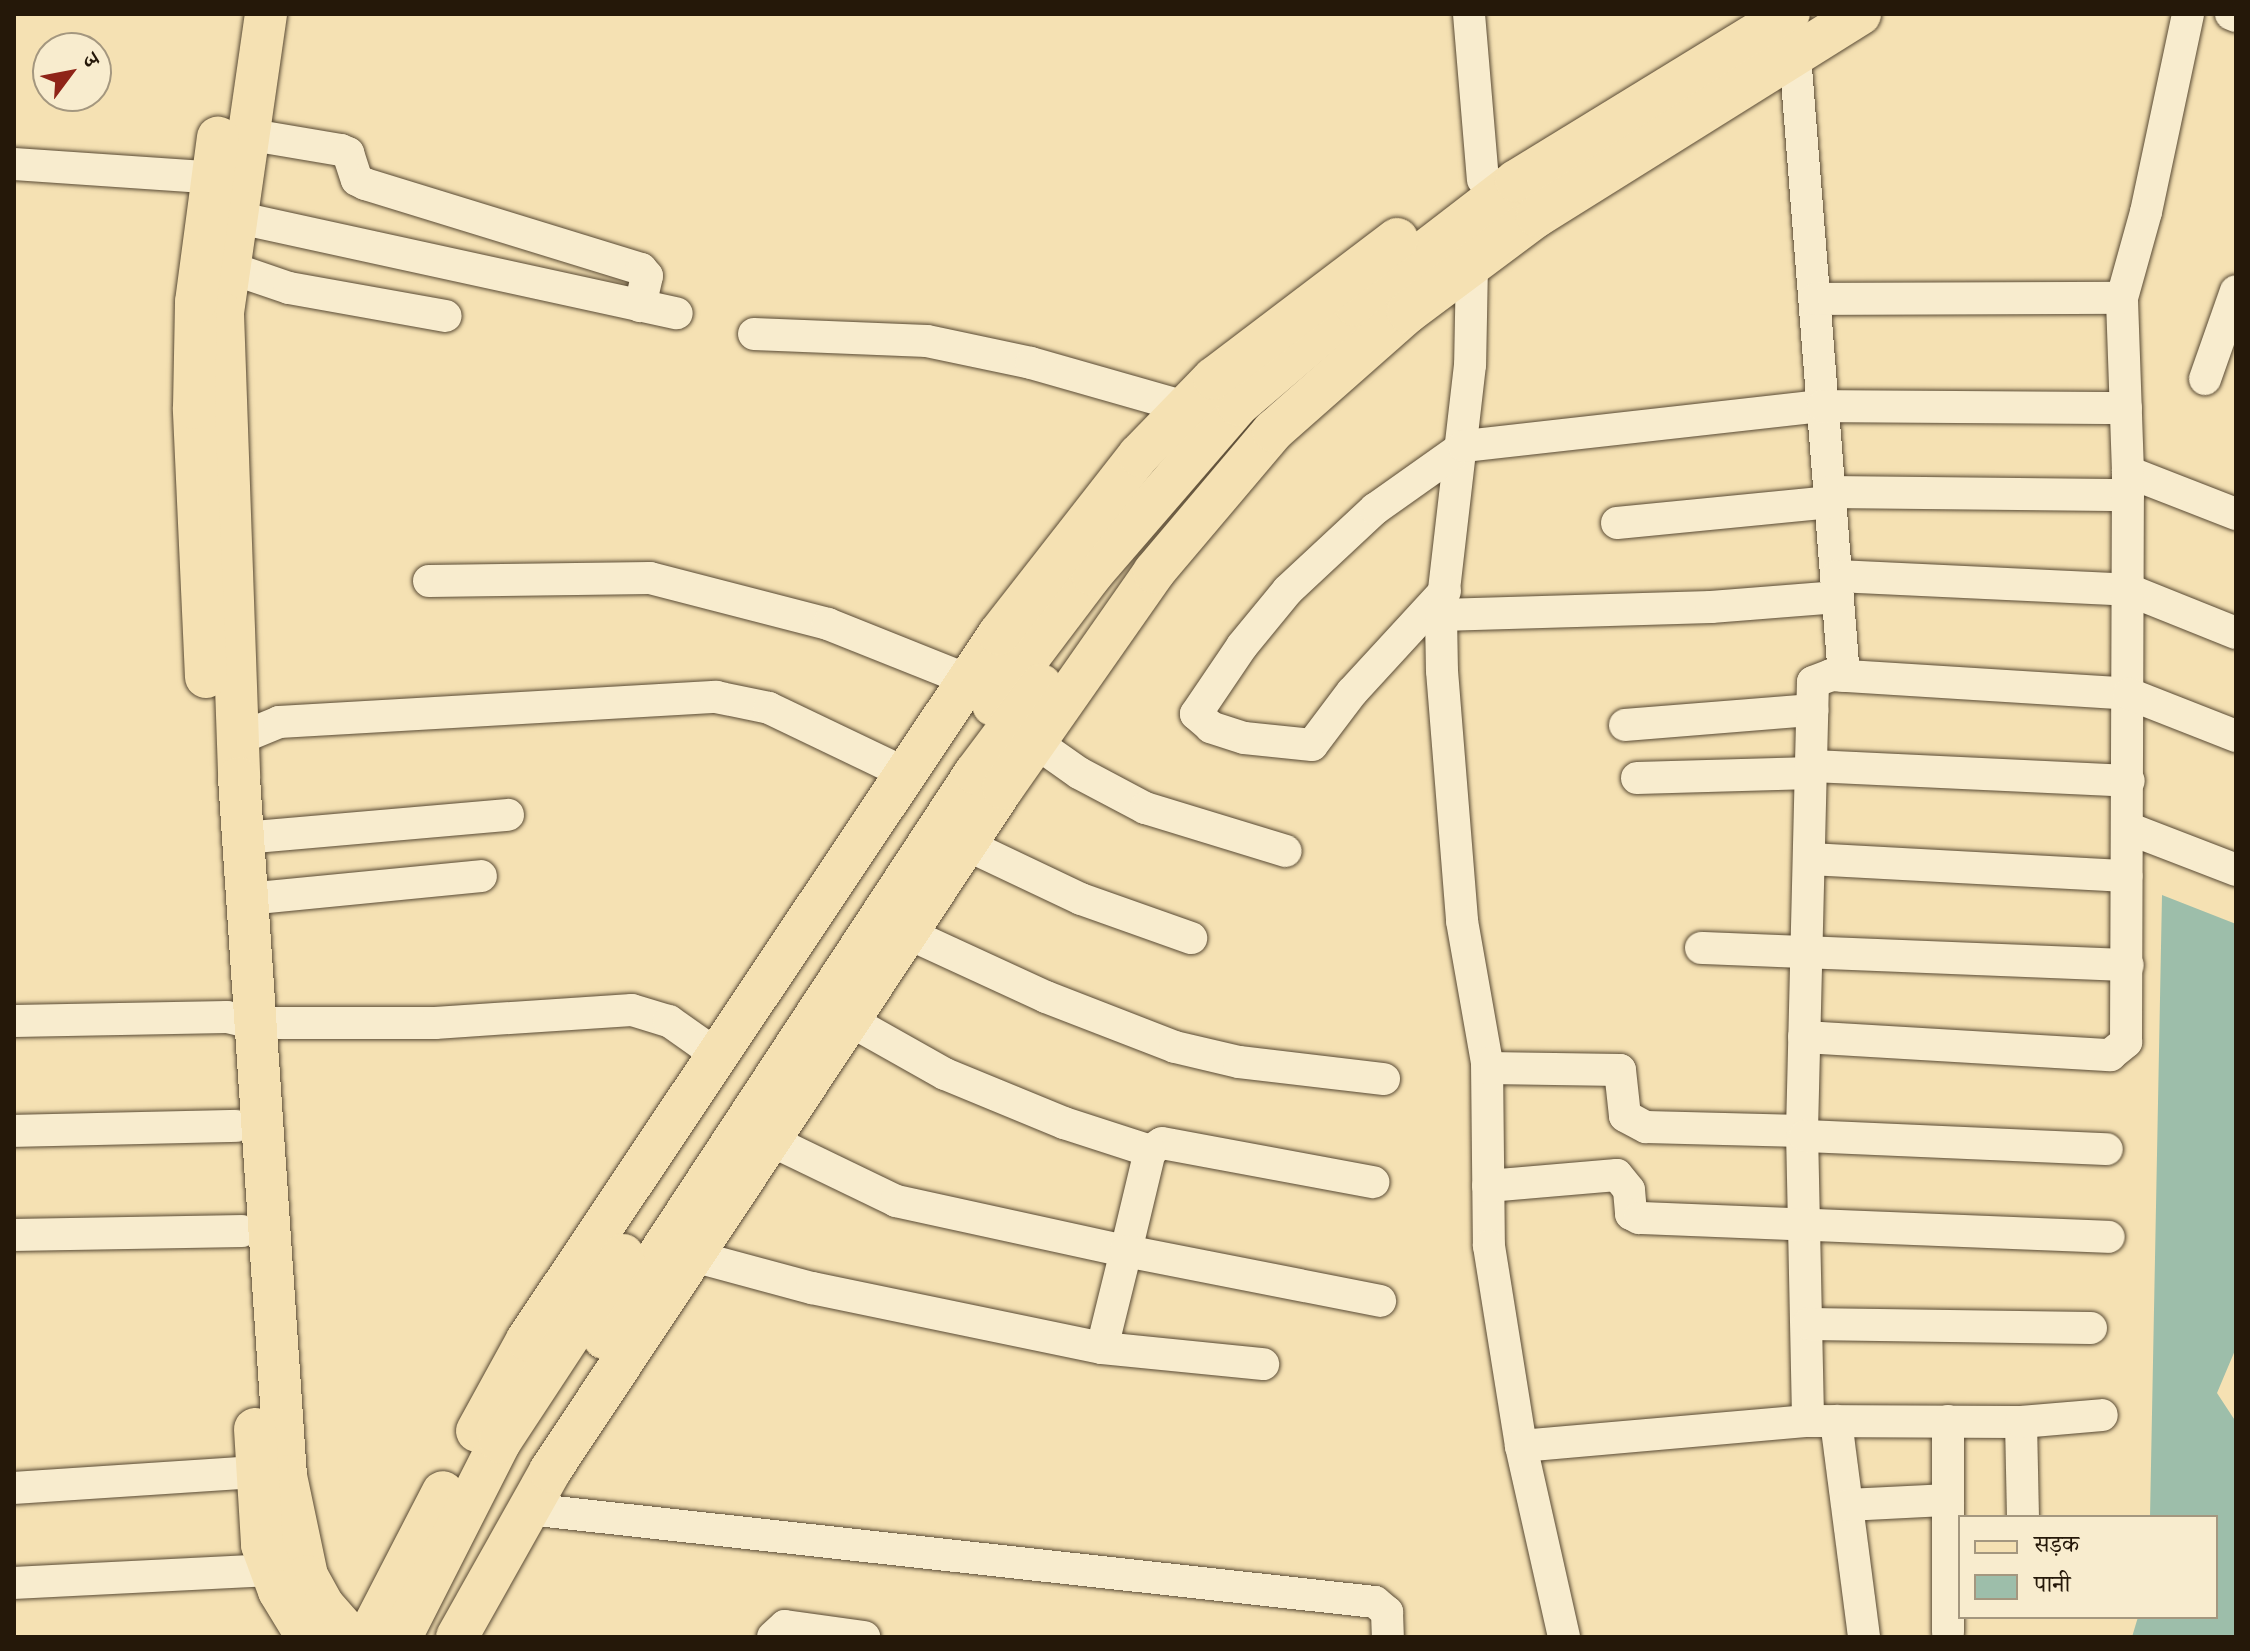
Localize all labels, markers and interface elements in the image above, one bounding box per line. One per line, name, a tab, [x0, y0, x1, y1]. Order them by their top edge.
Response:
north arrow	[32, 32, 112, 112]
text: उ	[76, 48, 106, 73]
legend	[1958, 1515, 2218, 1619]
text: सड़क	[2034, 1528, 2079, 1559]
text: पानी	[2034, 1568, 2071, 1599]

